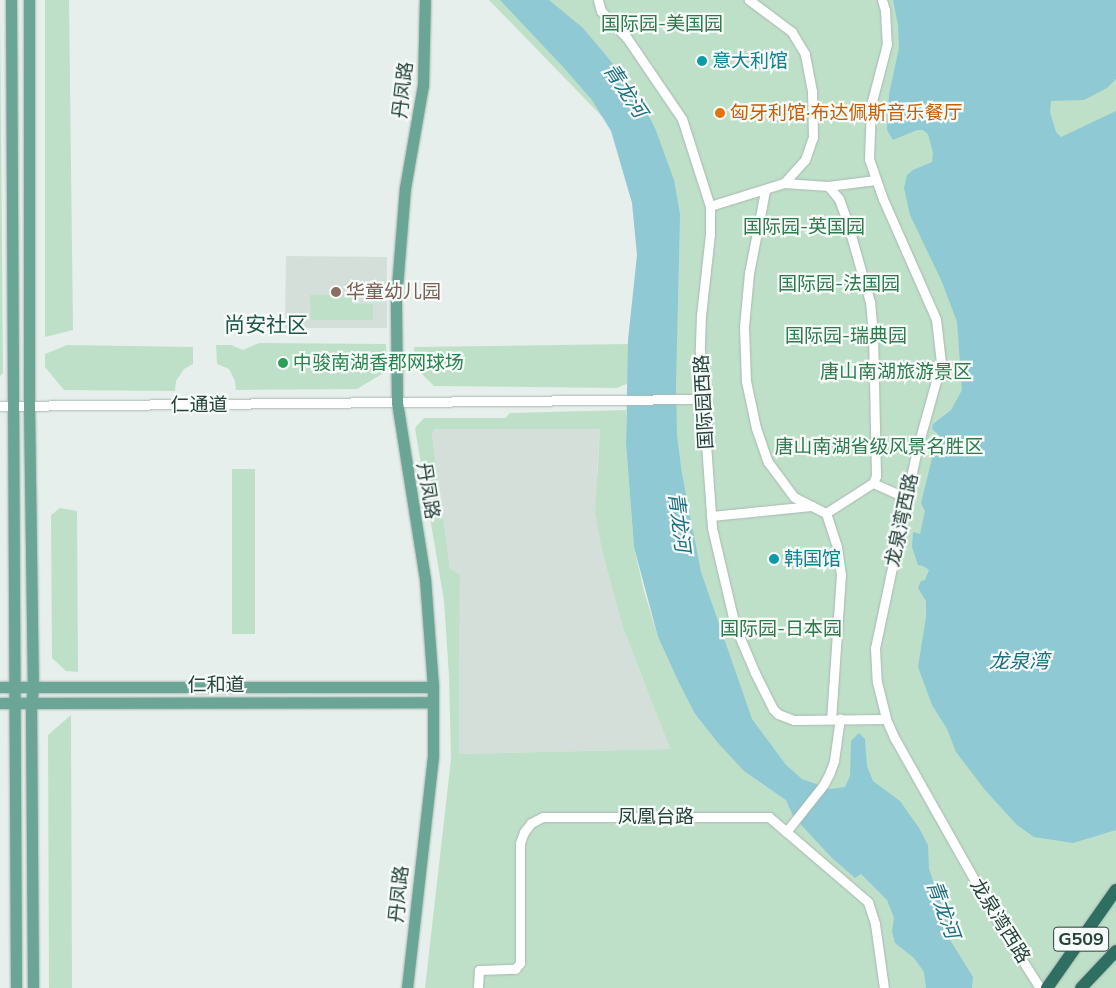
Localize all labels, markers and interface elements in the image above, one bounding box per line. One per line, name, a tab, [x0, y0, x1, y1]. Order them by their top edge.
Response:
park label: 国际园-美国园	[601, 13, 723, 35]
place label: 意大利馆	[712, 50, 788, 72]
marker: 意大利馆	[696, 55, 708, 67]
water label: 青龙河	[599, 58, 653, 122]
street label: 丹凤路	[388, 60, 418, 120]
place label: 匈牙利馆·布达佩斯音乐餐厅	[730, 102, 962, 124]
marker: 匈牙利馆·布达佩斯音乐餐厅	[714, 107, 726, 119]
park label: 国际园-英国园	[743, 216, 865, 238]
park label: 国际园-法国园	[778, 273, 900, 295]
place label: 华童幼儿园	[346, 281, 441, 303]
marker: 华童幼儿园	[330, 286, 342, 298]
district label: 尚安社区	[224, 311, 308, 337]
park label: 国际园-瑞典园	[785, 325, 907, 347]
place label: 中骏南湖香郡网球场	[293, 352, 464, 374]
street label: 国际园西路	[690, 354, 718, 450]
marker: 中骏南湖香郡网球场	[277, 357, 289, 369]
park label: 唐山南湖旅游景区	[820, 361, 972, 383]
street label: 仁通道	[171, 394, 227, 416]
park label: 唐山南湖省级风景名胜区	[775, 436, 983, 458]
street label: 丹凤路	[412, 461, 444, 521]
street label: 龙泉湾西路	[881, 471, 923, 569]
water label: 青龙河	[664, 491, 696, 553]
place label: 韩国馆	[784, 548, 841, 570]
marker: 韩国馆	[768, 553, 780, 565]
park label: 国际园-日本园	[720, 618, 842, 640]
water label: 龙泉湾	[989, 648, 1049, 672]
street label: 仁和道	[188, 674, 244, 696]
street label: 凤凰台路	[618, 806, 694, 828]
street label: 丹凤路	[385, 864, 413, 924]
street label: 龙泉湾西路	[965, 875, 1035, 967]
water label: 青龙河	[922, 877, 966, 941]
road number: G509	[1052, 924, 1110, 954]

